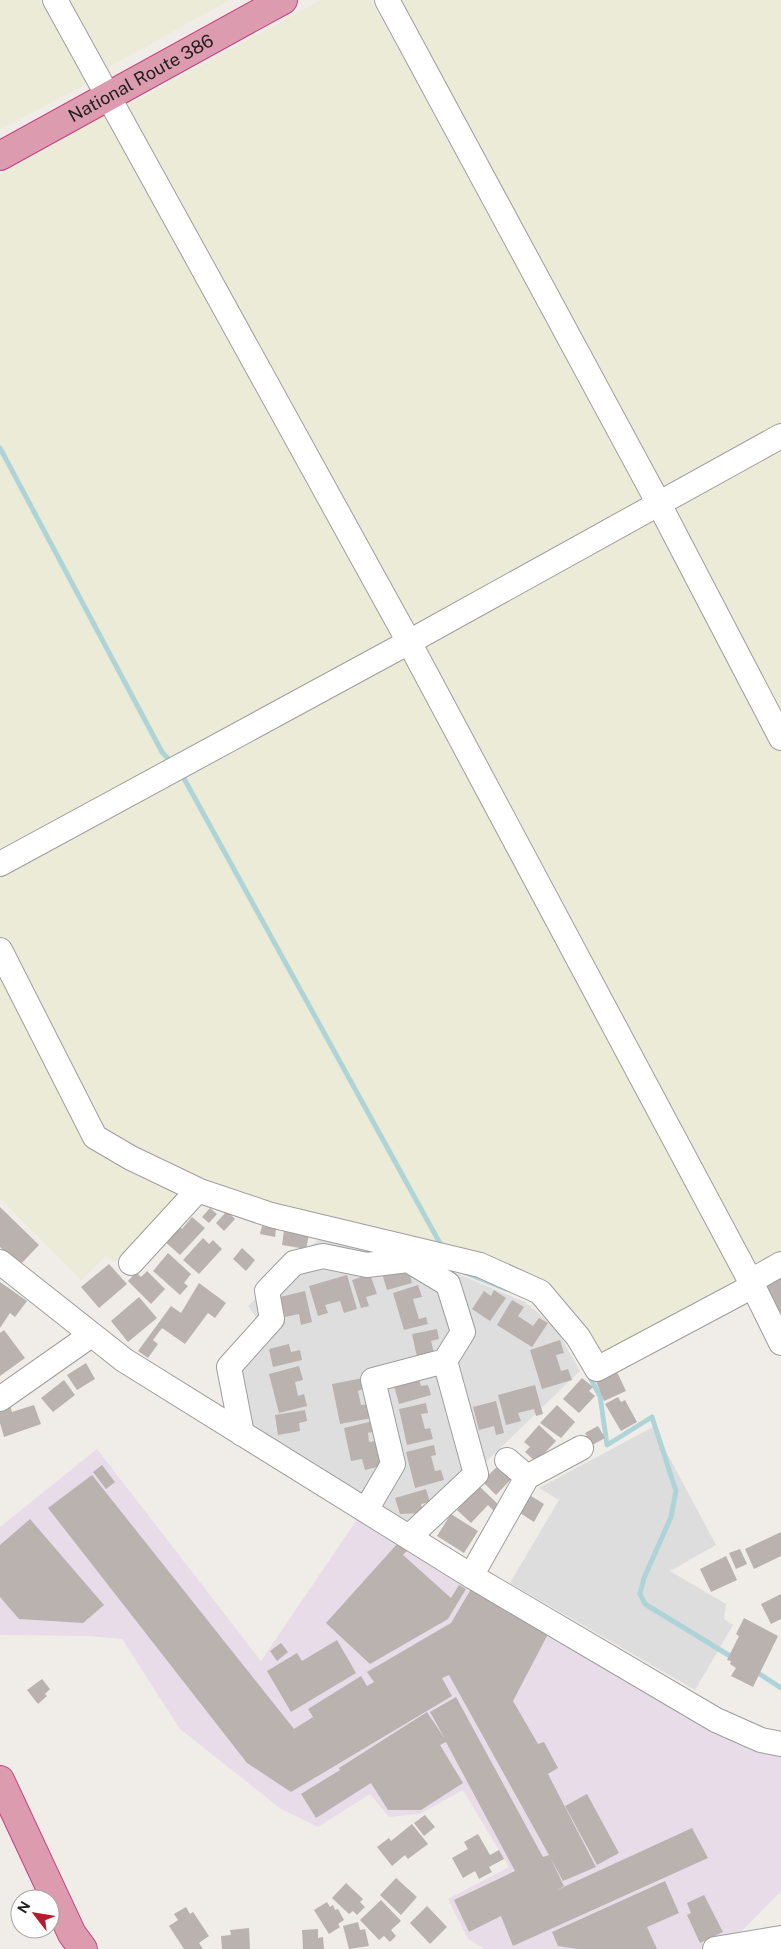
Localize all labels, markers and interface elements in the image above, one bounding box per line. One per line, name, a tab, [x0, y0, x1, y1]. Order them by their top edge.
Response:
street label: National Route 386	[64, 29, 217, 126]
north arrow	[10, 1889, 60, 1939]
text: N	[14, 1898, 34, 1916]

